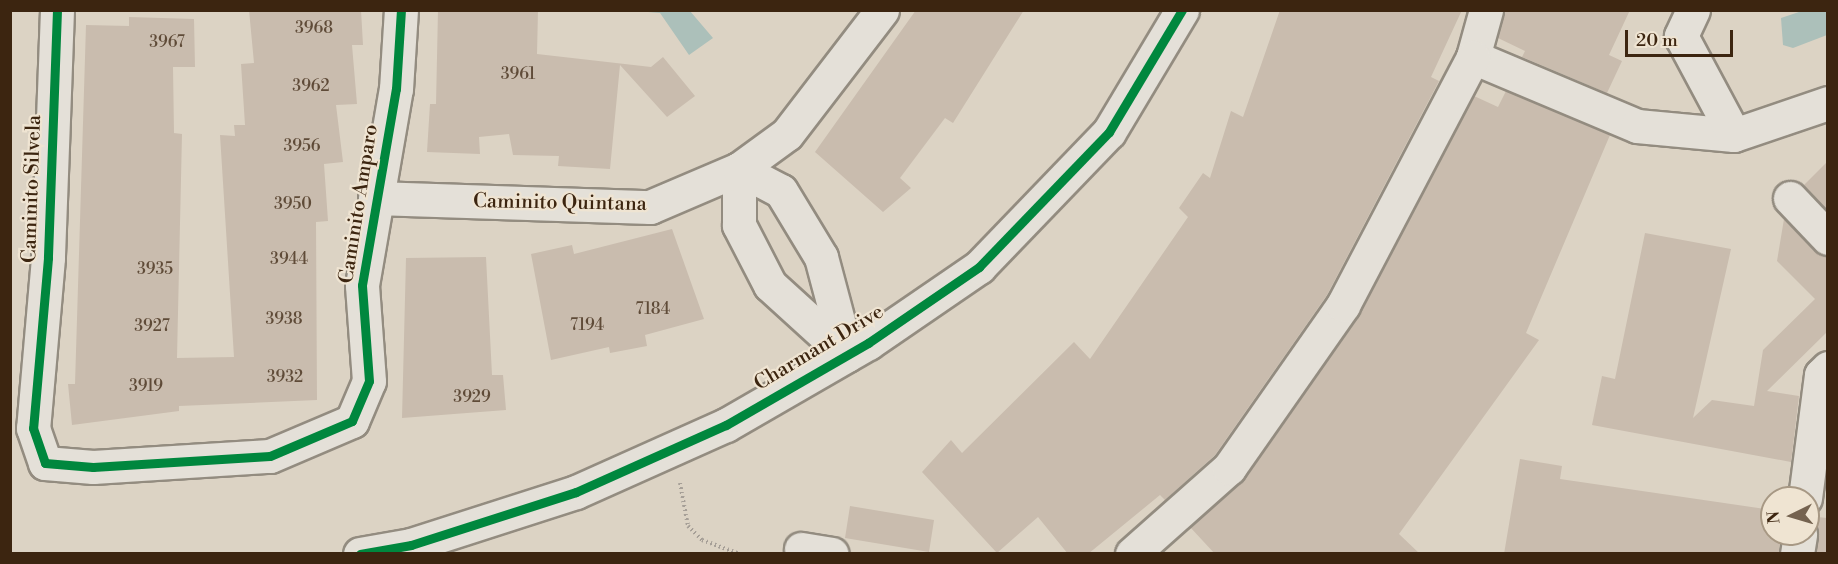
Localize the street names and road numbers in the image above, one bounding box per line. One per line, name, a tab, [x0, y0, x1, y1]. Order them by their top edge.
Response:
street label: Caminito Silvela	[17, 114, 47, 264]
street label: Caminito Amparo	[335, 123, 383, 285]
street label: Caminito Quintana	[473, 189, 647, 217]
street label: Charmant Drive	[750, 300, 888, 396]

